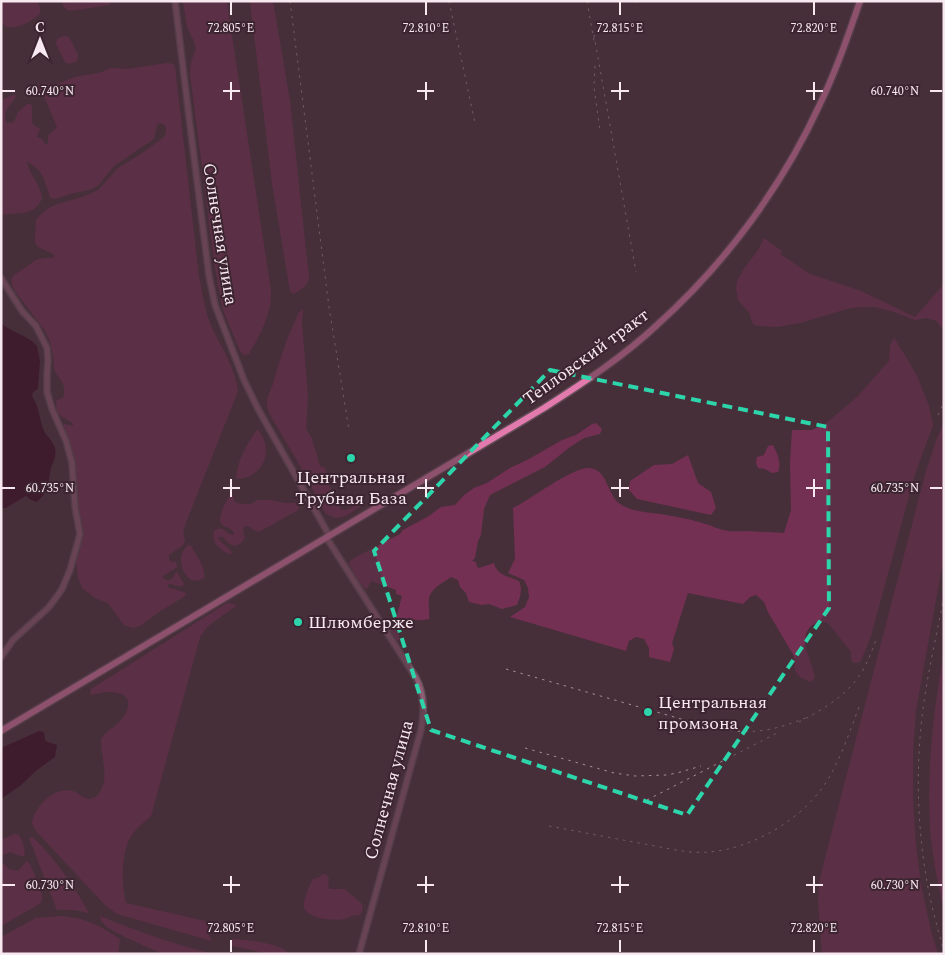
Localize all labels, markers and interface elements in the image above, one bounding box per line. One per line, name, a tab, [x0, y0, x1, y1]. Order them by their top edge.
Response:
north arrow	[15, 15, 65, 65]
text: С	[35, 17, 45, 38]
text: 72.805°E	[208, 19, 254, 38]
text: 72.810°E	[403, 19, 449, 38]
text: 72.815°E	[597, 19, 643, 38]
text: 72.820°E	[791, 19, 837, 38]
text: 60.740°N	[26, 82, 74, 101]
text: 60.740°N	[871, 82, 919, 101]
street label: Солнечная улица	[195, 161, 245, 307]
street label: Тепловский тракт	[517, 302, 655, 412]
marker: Центральная Трубная База	[345, 452, 357, 464]
place label: Центральная Трубная База	[295, 464, 407, 512]
text: 60.735°N	[26, 479, 74, 498]
text: 60.735°N	[871, 479, 919, 498]
place label: Шлюмберже	[308, 609, 414, 636]
marker: Шлюмберже	[292, 616, 304, 628]
place label: Центральная промзона	[658, 689, 767, 737]
marker: Центральная промзона	[642, 706, 654, 718]
street label: Солнечная улица	[357, 717, 421, 863]
text: 60.730°N	[26, 876, 74, 895]
text: 60.730°N	[871, 876, 919, 895]
text: 72.805°E	[208, 919, 254, 938]
text: 72.810°E	[403, 919, 449, 938]
text: 72.815°E	[597, 919, 643, 938]
text: 72.820°E	[791, 919, 837, 938]

